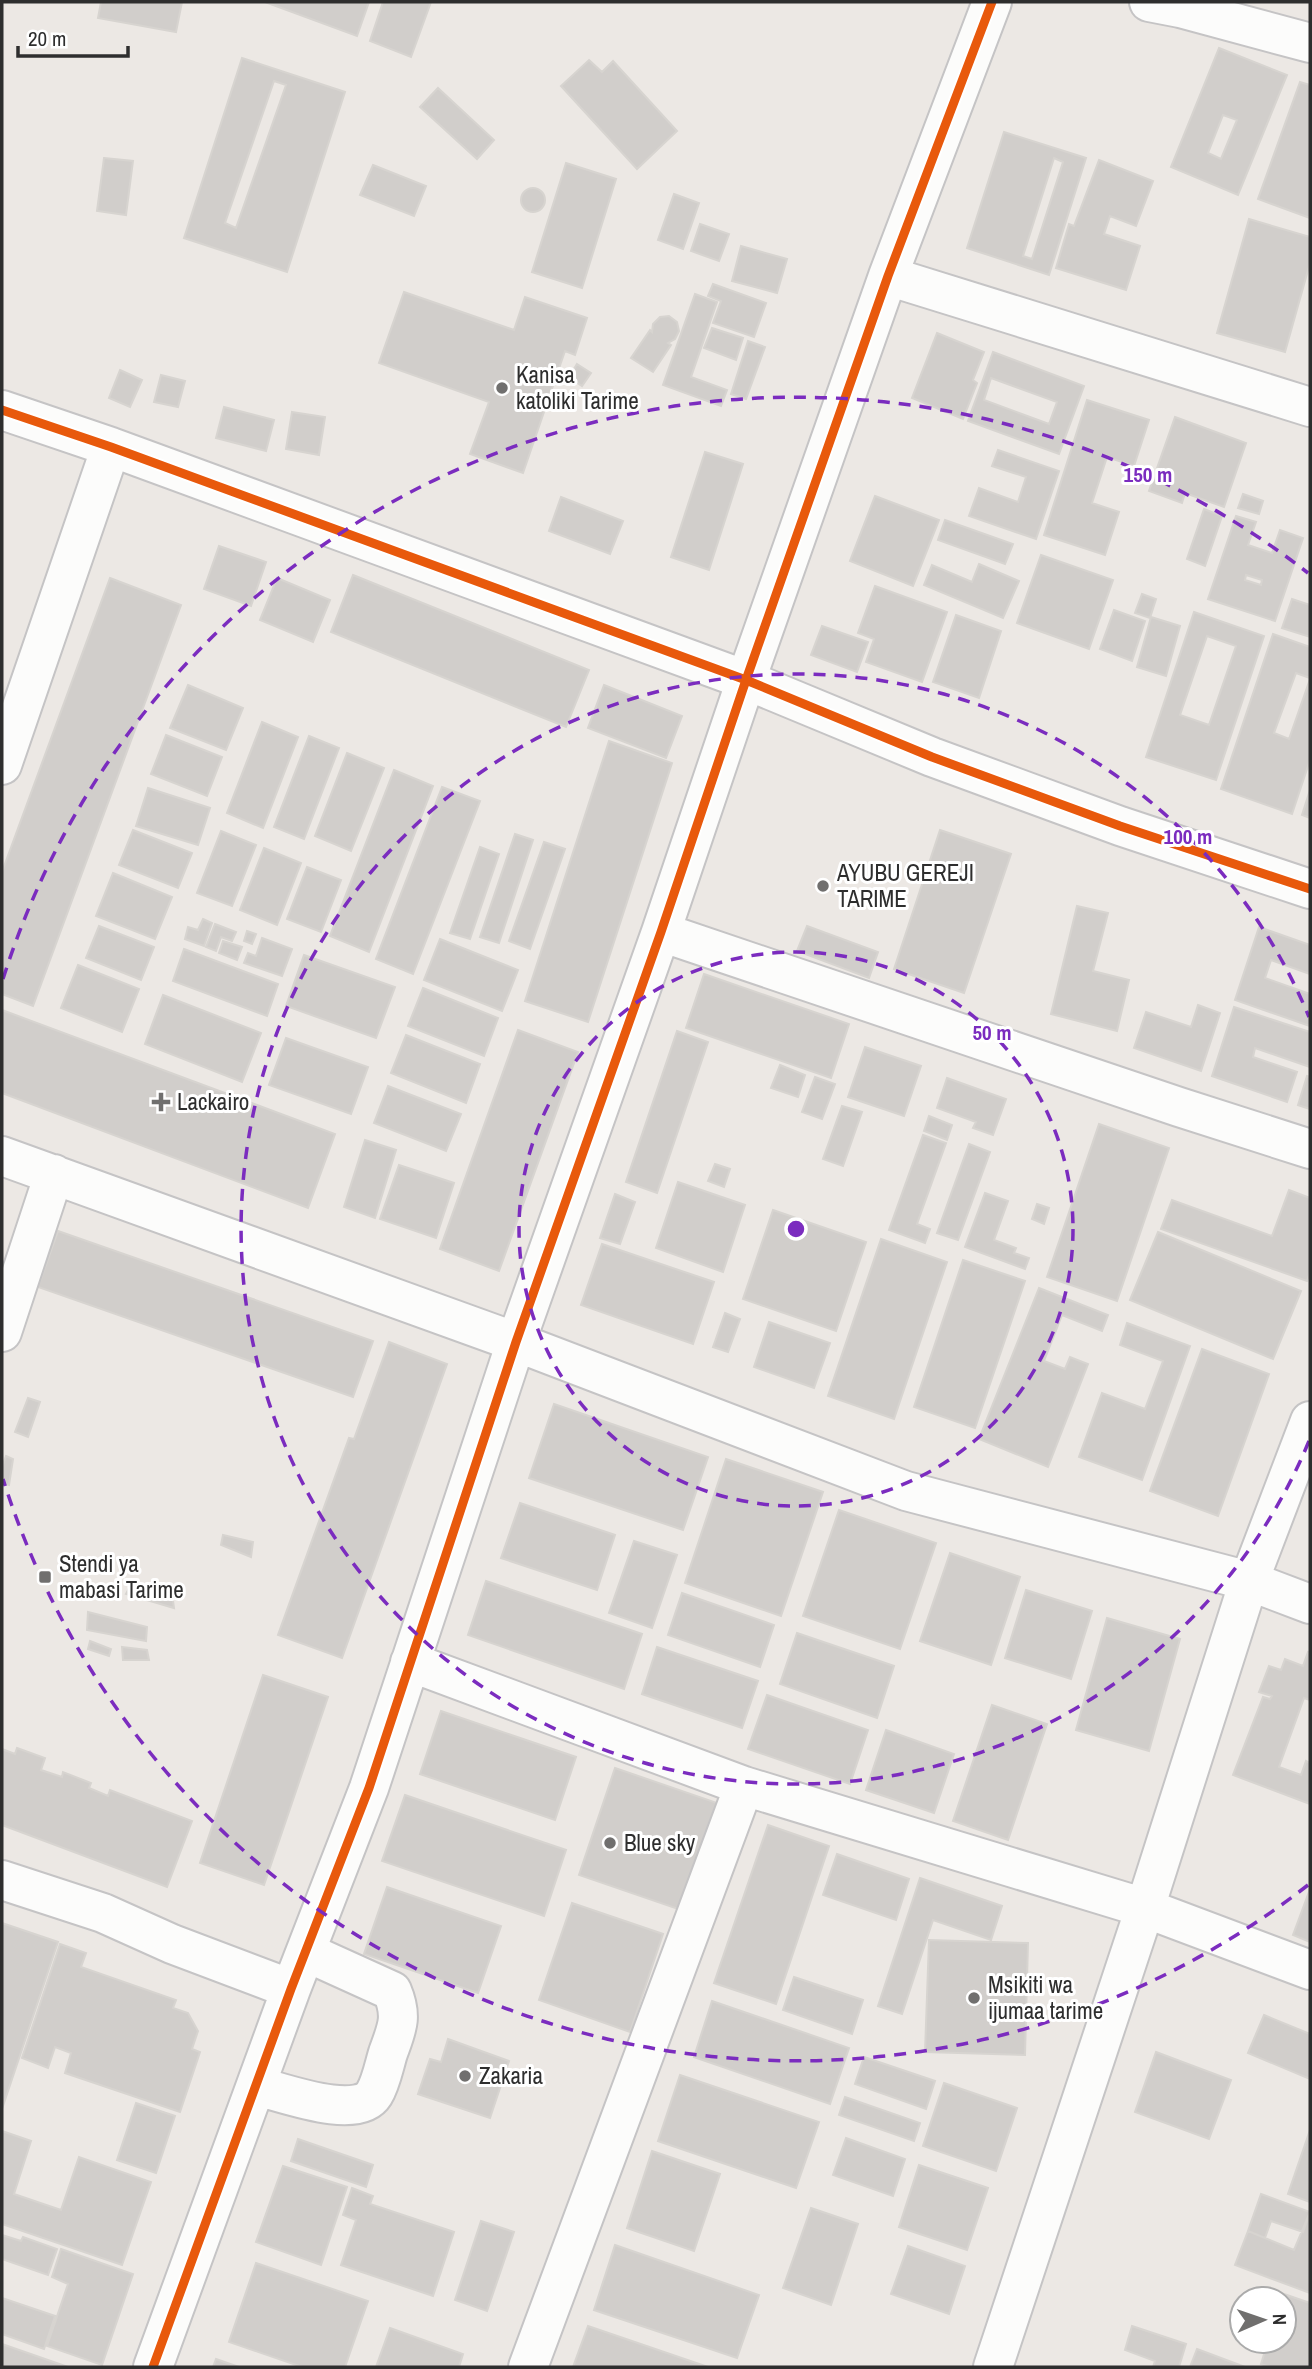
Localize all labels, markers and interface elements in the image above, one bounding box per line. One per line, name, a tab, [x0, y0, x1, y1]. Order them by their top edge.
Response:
scale bar	[18, 14, 128, 58]
text: 20 m	[28, 24, 66, 53]
place label: Kanisa katoliki Tarime	[516, 359, 639, 416]
marker: Kanisa katoliki Tarime	[494, 380, 510, 396]
text: 150 m	[1124, 460, 1172, 489]
text: 100 m	[1164, 822, 1212, 851]
place label: AYUBU GEREJI TARIME	[836, 857, 974, 914]
marker: AYUBU GEREJI TARIME	[815, 878, 831, 894]
text: 50 m	[972, 1018, 1012, 1047]
place label: Lackairo	[177, 1086, 249, 1117]
marker: Lackairo	[151, 1092, 171, 1112]
centre of rings	[784, 1217, 808, 1241]
place label: Stendi ya mabasi Tarime	[59, 1548, 184, 1605]
marker: Stendi ya mabasi Tarime	[37, 1569, 53, 1585]
place label: Blue sky	[624, 1827, 696, 1858]
marker: Blue sky	[602, 1835, 618, 1851]
place label: Msikiti wa ijumaa tarime	[988, 1969, 1103, 2026]
marker: Msikiti wa ijumaa tarime	[966, 1990, 982, 2006]
place label: Zakaria	[479, 2060, 543, 2091]
marker: Zakaria	[457, 2068, 473, 2084]
north arrow	[1228, 2285, 1298, 2355]
text: N	[1267, 2313, 1293, 2325]

